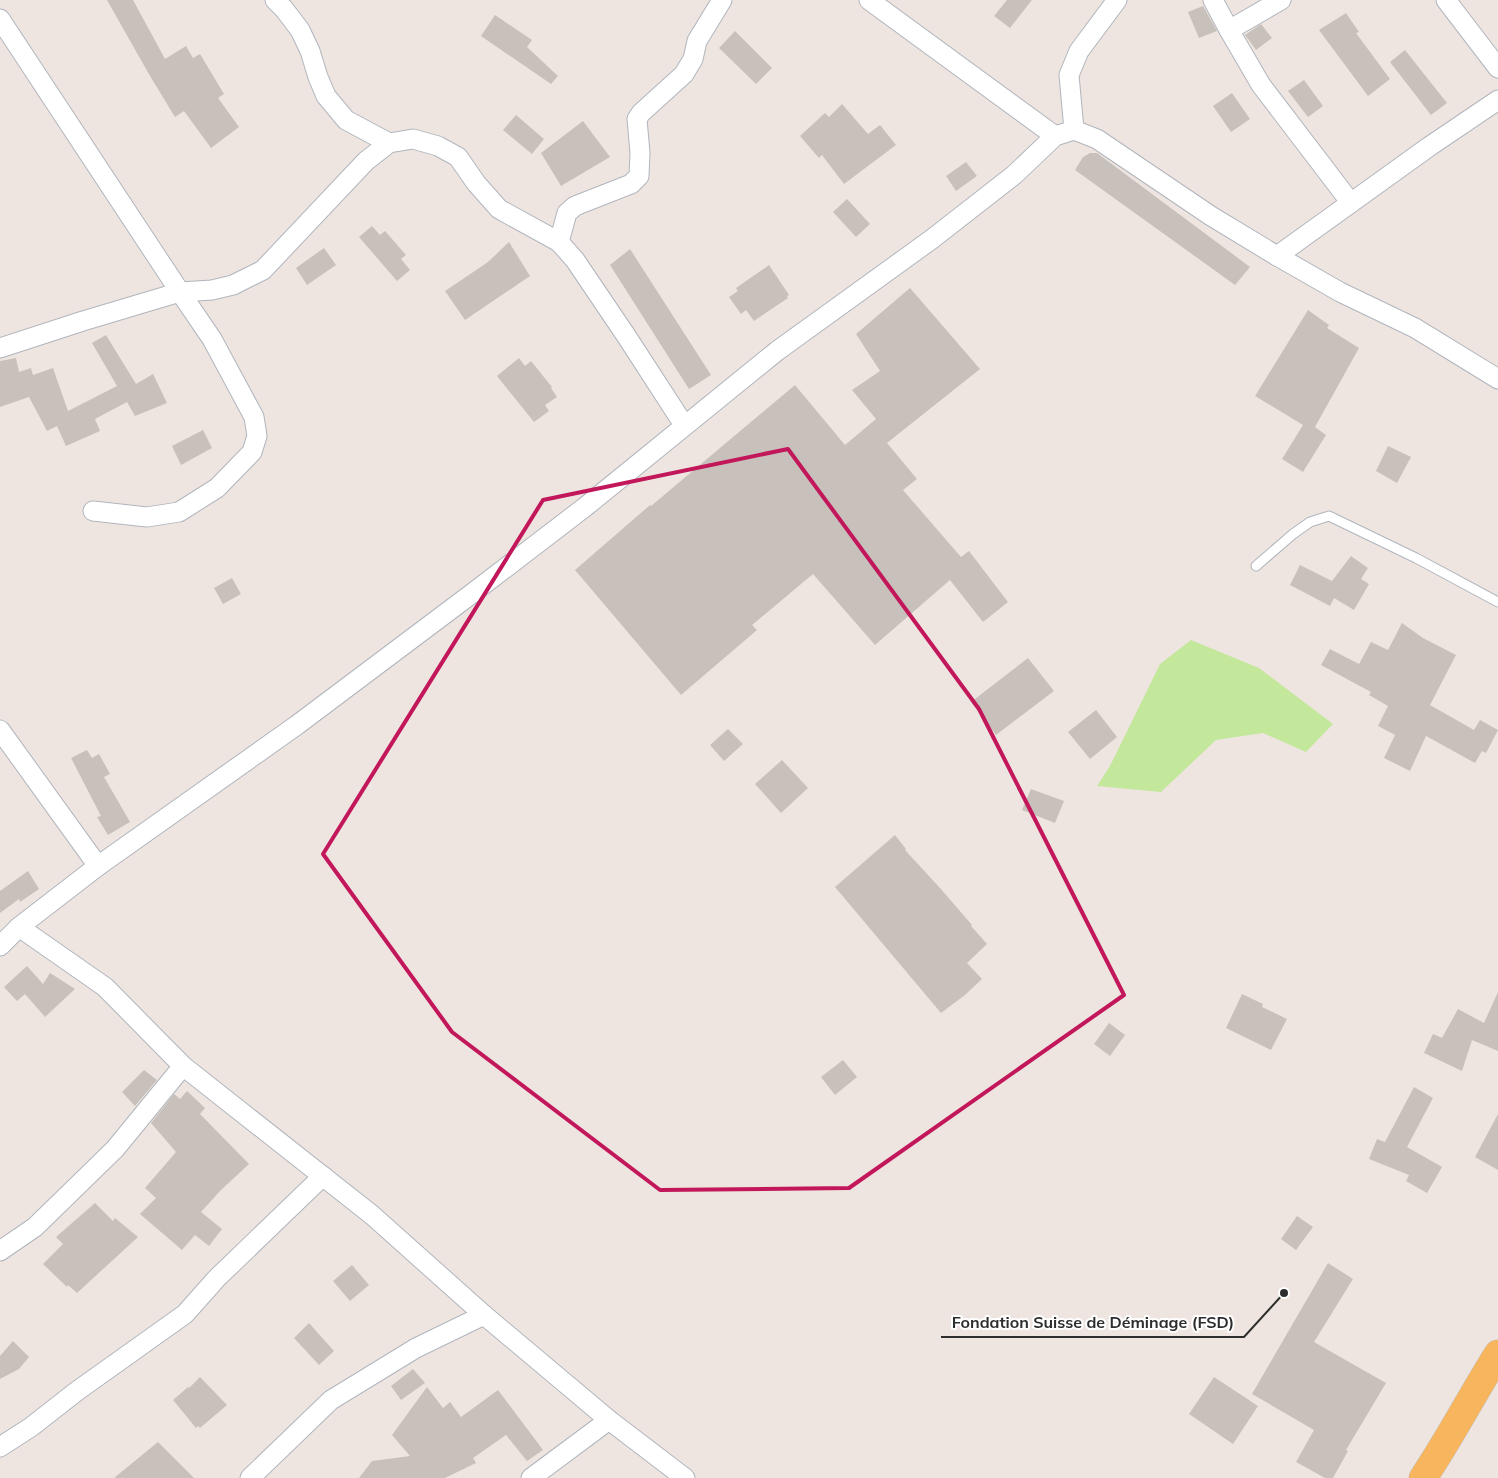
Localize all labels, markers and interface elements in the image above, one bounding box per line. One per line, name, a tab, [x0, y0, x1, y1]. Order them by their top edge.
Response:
callout: Fondation Suisse de Déminage (FSD)	[941, 1306, 1244, 1337]
text: Fondation Suisse de Déminage (FSD)	[952, 1312, 1234, 1332]

